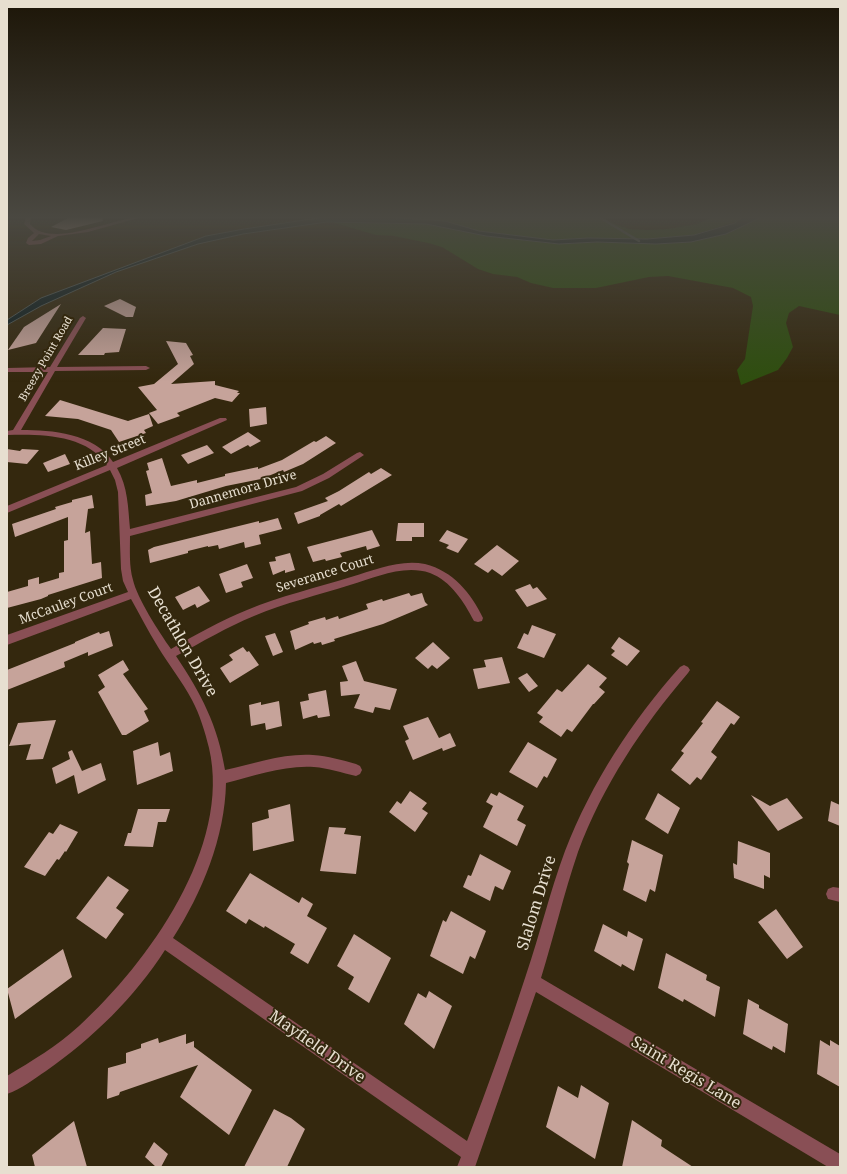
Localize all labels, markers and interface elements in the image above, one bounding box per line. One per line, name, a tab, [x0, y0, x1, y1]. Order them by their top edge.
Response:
street label: Breezy Point Road	[16, 314, 76, 404]
street label: Killey Street	[72, 432, 148, 474]
street label: Dannemora Drive	[187, 467, 299, 513]
street label: Severance Court	[274, 552, 376, 596]
street label: McCauley Court	[17, 580, 115, 628]
street label: Decathlon Drive	[143, 584, 221, 700]
street label: Slalom Drive	[513, 853, 561, 953]
street label: Mayfield Drive	[265, 1007, 369, 1087]
street label: Saint Regis Lane	[627, 1033, 745, 1113]

